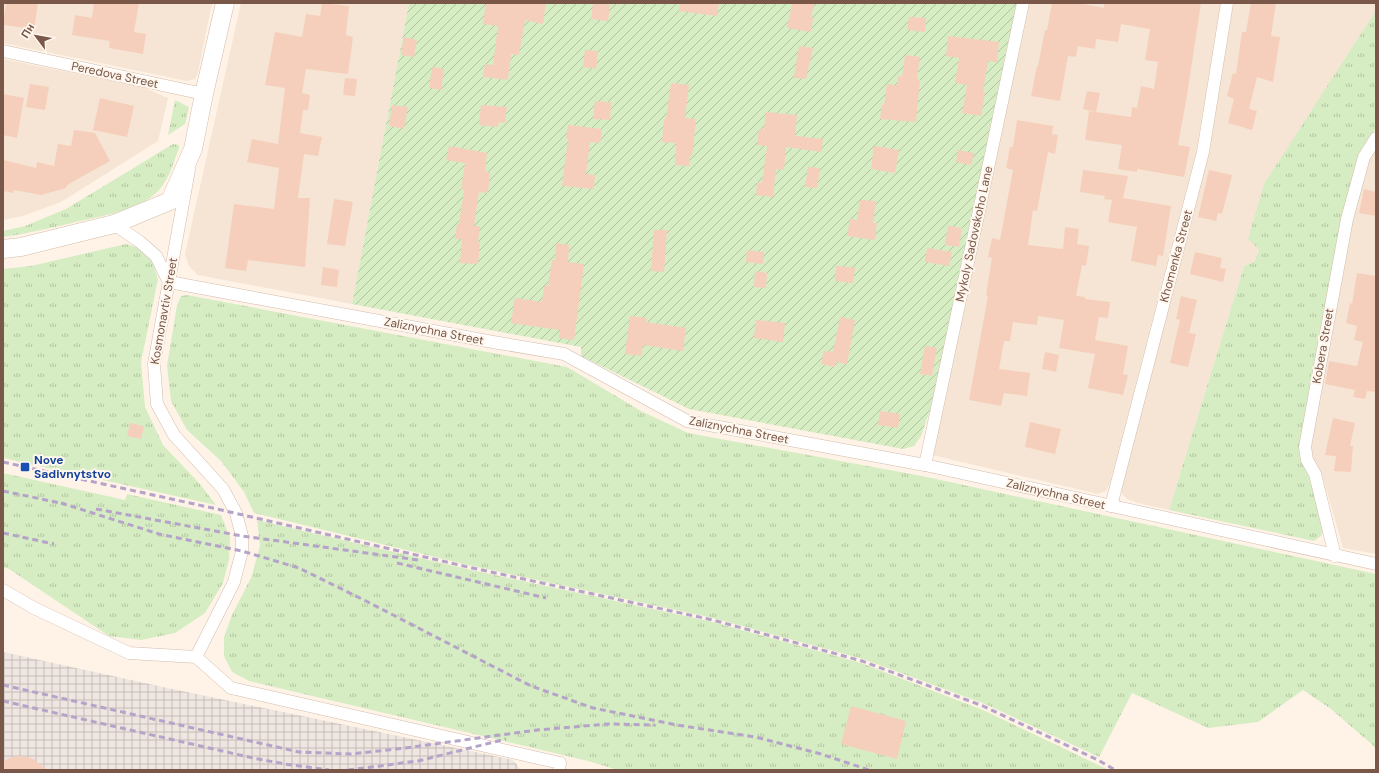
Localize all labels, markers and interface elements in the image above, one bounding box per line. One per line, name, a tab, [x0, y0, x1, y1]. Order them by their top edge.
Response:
north arrow	[16, 16, 56, 56]
text: Пн	[18, 21, 37, 41]
street label: Peredova Street	[70, 58, 160, 92]
street label: Mykoly Sadovskoho Lane	[952, 164, 996, 303]
street label: Khomenka Street	[1156, 208, 1196, 304]
street label: Kosmonavtiv Street	[147, 256, 181, 366]
street label: Kobera Street	[1309, 307, 1338, 385]
street label: Zaliznychna Street	[383, 313, 486, 349]
street label: Zaliznychna Street	[688, 412, 791, 448]
place label: Nove Sadivnytstvo	[34, 452, 111, 482]
marker: Nove Sadivnytstvo	[19, 461, 31, 473]
street label: Zaliznychna Street	[1005, 475, 1107, 513]

